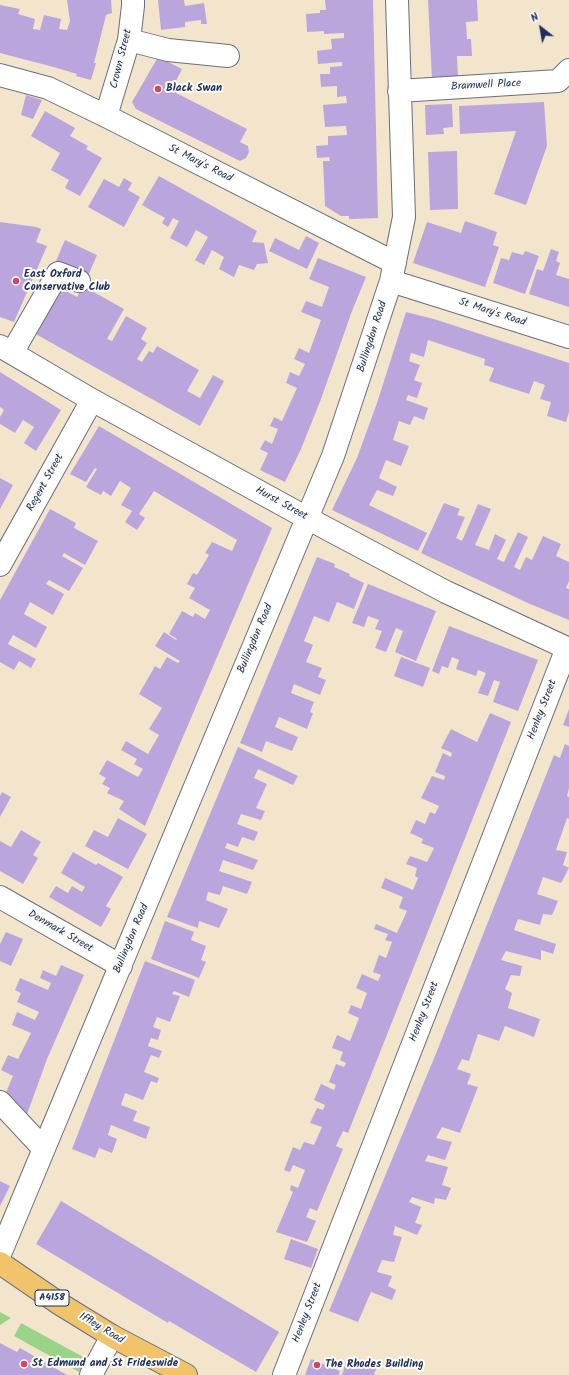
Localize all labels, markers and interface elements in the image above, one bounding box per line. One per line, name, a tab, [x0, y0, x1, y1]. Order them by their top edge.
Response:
north arrow	[521, 8, 561, 48]
text: N	[527, 8, 542, 27]
street label: Crown Street	[108, 28, 136, 90]
street label: Bramwell Place	[451, 78, 521, 94]
place label: Black Swan	[166, 82, 222, 96]
marker: Black Swan	[153, 84, 163, 94]
street label: St Mary's Road	[166, 142, 234, 186]
place label: East Oxford Conservative Club	[24, 268, 110, 294]
marker: East Oxford Conservative Club	[11, 276, 21, 286]
street label: St Mary's Road	[457, 296, 527, 330]
street label: Bullingdon Road	[355, 300, 391, 374]
street label: Regent Street	[25, 452, 67, 514]
street label: Hurst Street	[253, 484, 309, 524]
street label: Bullingdon Road	[235, 602, 277, 676]
street label: Henley Street	[525, 678, 561, 742]
street label: Bullingdon Road	[111, 902, 153, 976]
street label: Denmark Street	[25, 908, 95, 956]
street label: Henley Street	[407, 980, 443, 1044]
street label: Henley Street	[290, 1281, 326, 1345]
road number: A4158	[35, 1290, 69, 1306]
street label: Iffley Road	[76, 1310, 126, 1348]
place label: St Edmund and St Frideswide	[32, 1357, 178, 1371]
place label: The Rhodes Building	[325, 1358, 423, 1372]
marker: St Edmund and St Frideswide	[19, 1359, 29, 1369]
marker: The Rhodes Building	[312, 1360, 322, 1370]

